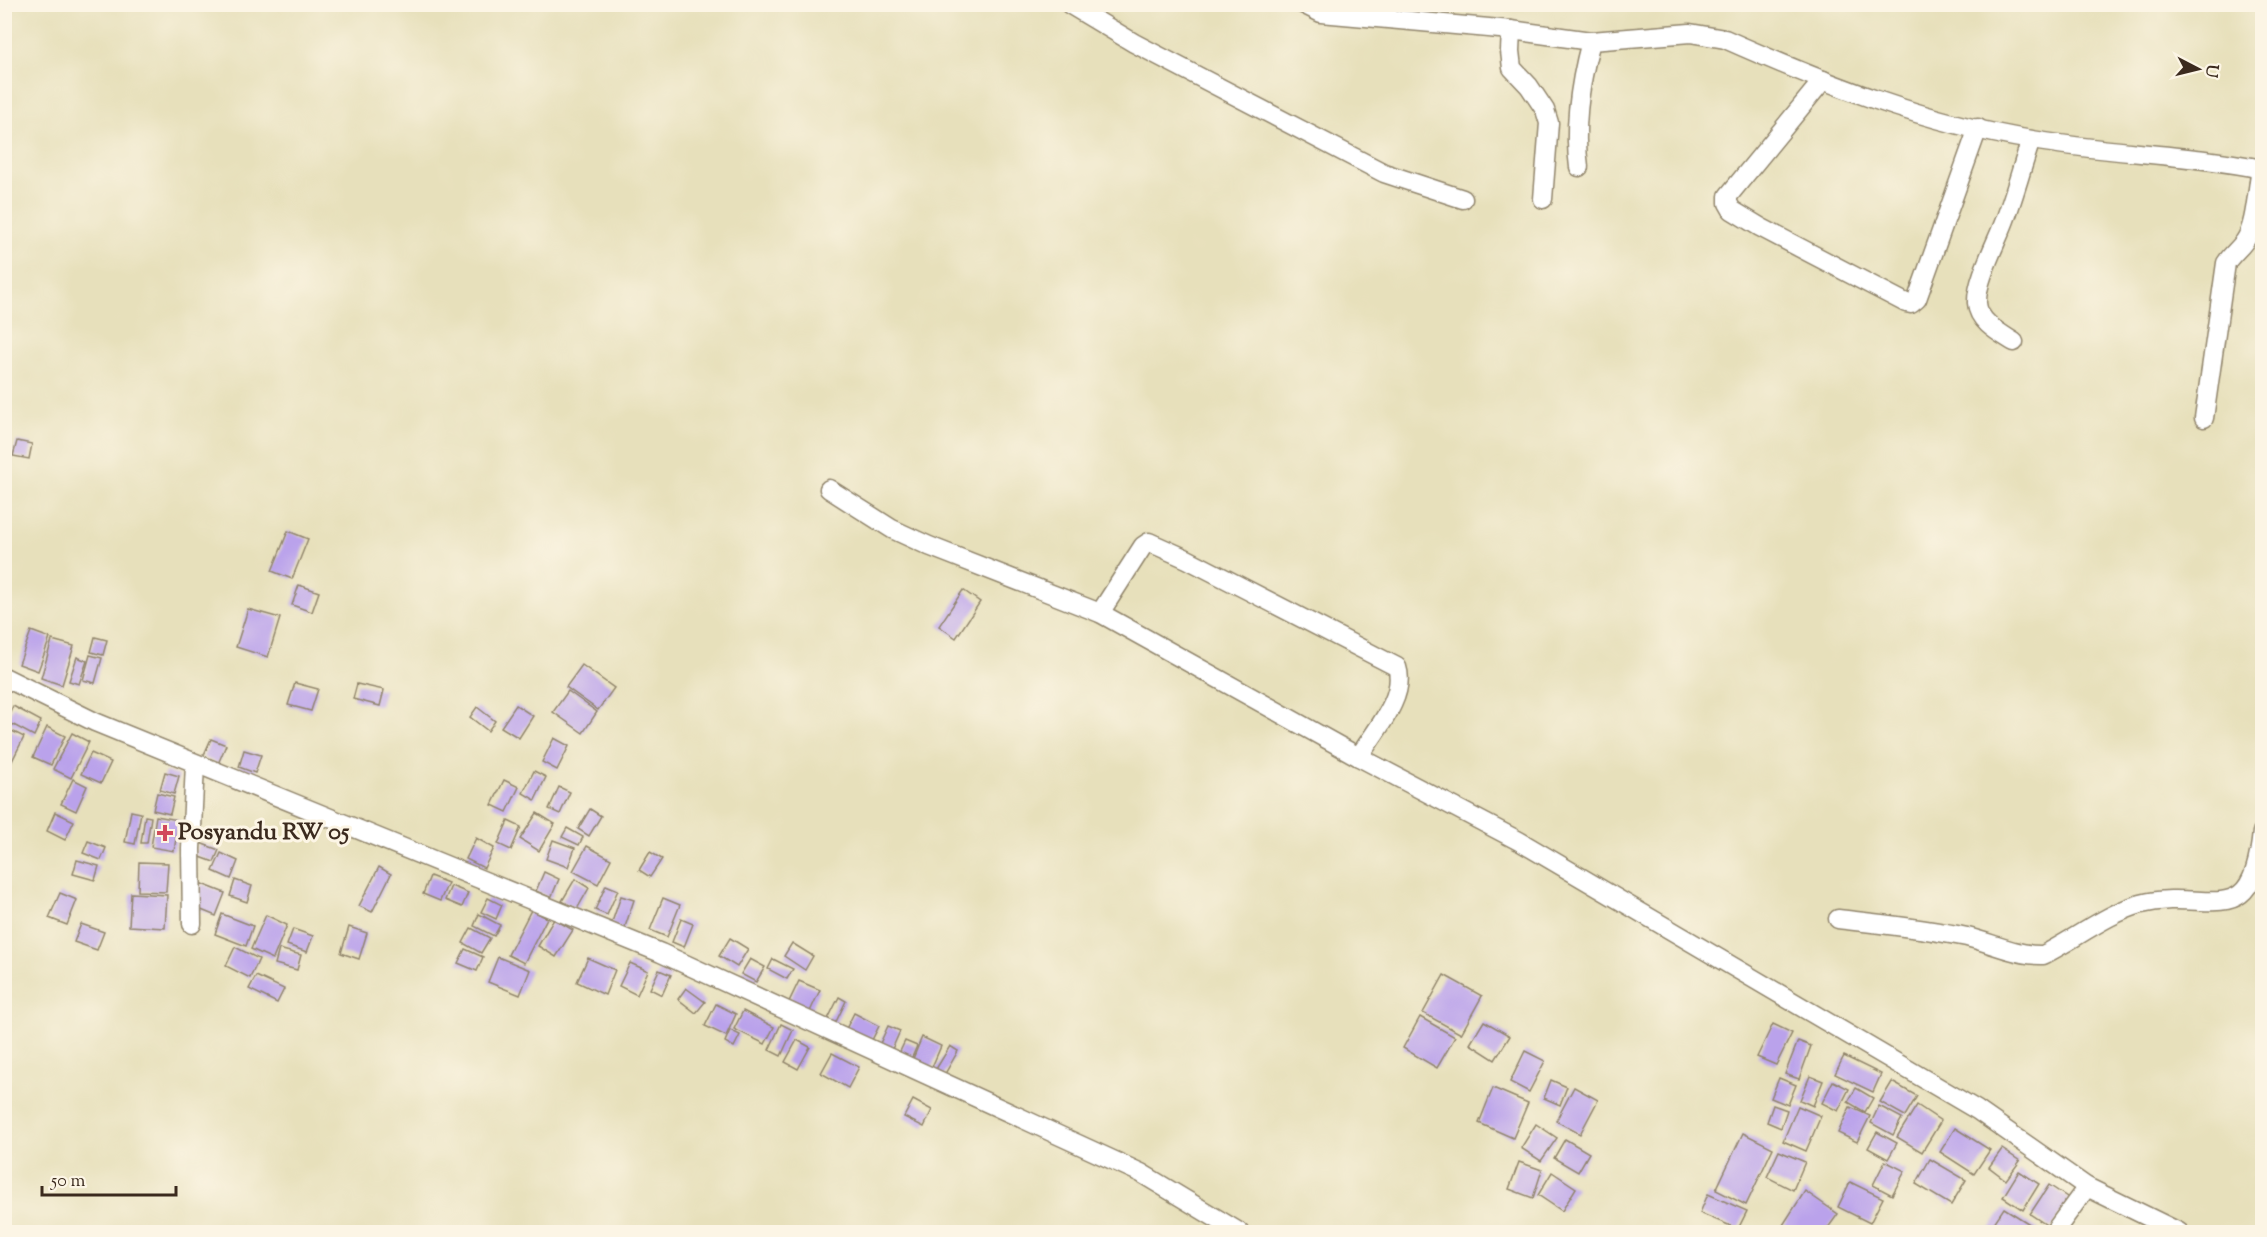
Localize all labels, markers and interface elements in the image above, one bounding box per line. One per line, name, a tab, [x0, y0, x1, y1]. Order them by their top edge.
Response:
north arrow	[2168, 39, 2228, 99]
text: U	[2198, 63, 2223, 79]
place label: Posyandu RW 05	[178, 816, 350, 850]
marker: Posyandu RW 05	[156, 824, 174, 842]
scale bar	[42, 1159, 176, 1197]
text: 50 m	[50, 1169, 86, 1195]

